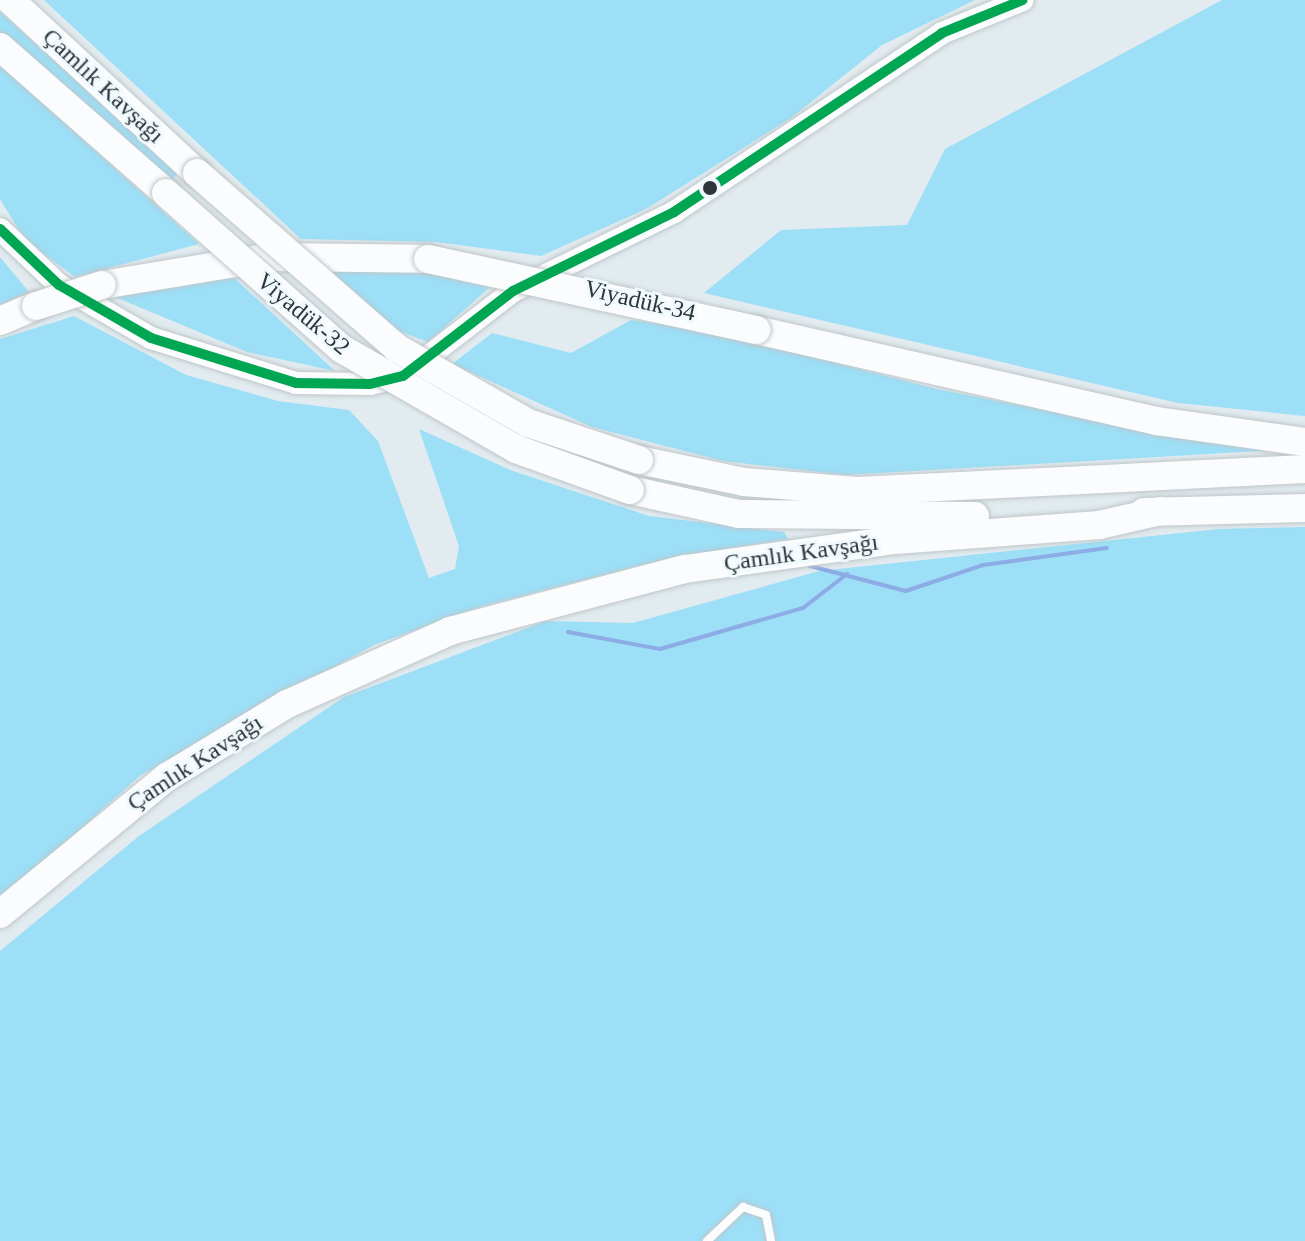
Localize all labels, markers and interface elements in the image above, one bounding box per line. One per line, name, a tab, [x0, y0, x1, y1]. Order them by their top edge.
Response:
street label: Çamlık Kavşağı	[36, 23, 170, 149]
unlabelled marker	[702, 180, 718, 196]
street label: Viyadük-32	[250, 267, 356, 361]
street label: Viyadük-34	[582, 274, 698, 328]
street label: Çamlık Kavşağı	[722, 528, 880, 578]
street label: Çamlık Kavşağı	[122, 709, 268, 817]

